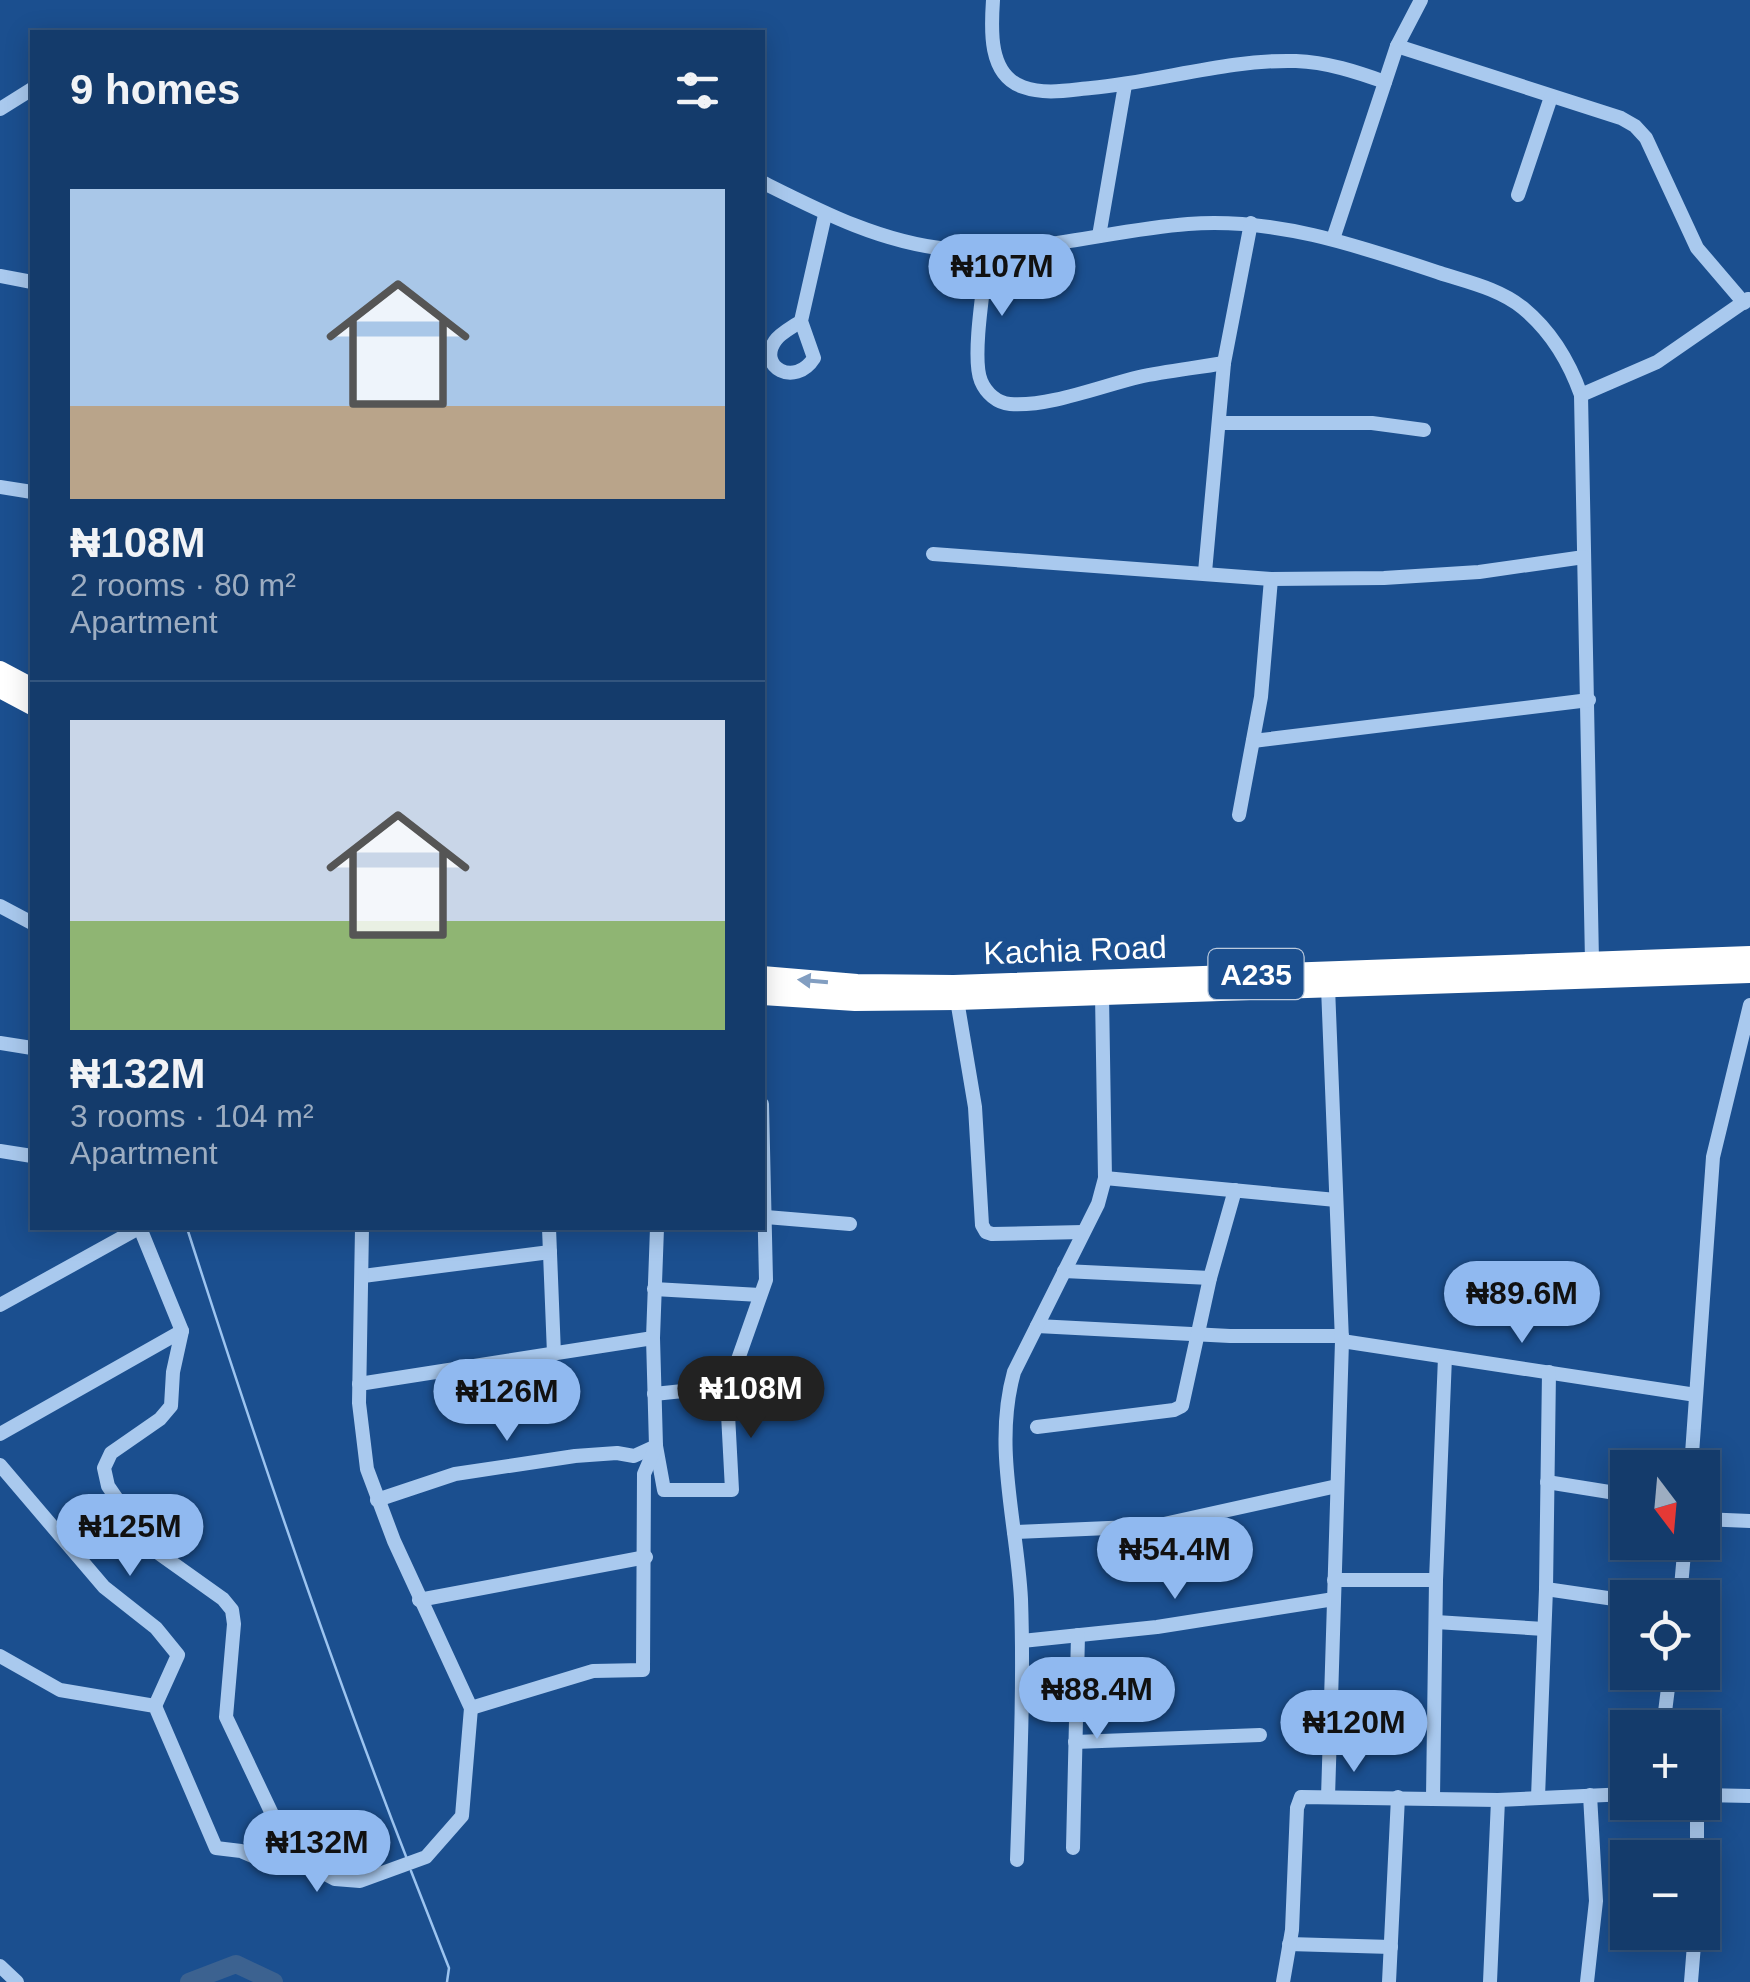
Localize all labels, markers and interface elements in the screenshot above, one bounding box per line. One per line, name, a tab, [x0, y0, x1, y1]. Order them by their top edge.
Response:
icon: filters	[670, 63, 725, 118]
text: 9 homes	[70, 66, 240, 113]
pin: ₦107M	[932, 234, 1072, 319]
text: ₦107M	[950, 248, 1054, 284]
icon: home	[308, 254, 488, 434]
text: ₦108M	[70, 519, 205, 566]
text: 2 rooms · 80 m²	[70, 567, 296, 603]
text: Apartment	[70, 604, 218, 640]
icon: home	[308, 785, 488, 965]
street label: Kachia Road	[983, 929, 1167, 971]
road number: A235	[1208, 949, 1304, 999]
one-way arrow	[797, 972, 829, 988]
text: ₦132M	[70, 1050, 205, 1097]
text: 3 rooms · 104 m²	[70, 1098, 314, 1134]
text: Apartment	[70, 1135, 218, 1171]
pin: ₦89.6M	[1441, 1261, 1603, 1346]
text: ₦89.6M	[1466, 1275, 1578, 1311]
pin: ₦108M	[681, 1356, 821, 1441]
pin: ₦126M	[437, 1359, 577, 1444]
text: ₦108M	[699, 1370, 803, 1406]
text: ₦126M	[455, 1373, 559, 1409]
north arrow	[1610, 1450, 1720, 1560]
map controls	[1610, 1450, 1720, 1950]
pin: ₦125M	[60, 1494, 200, 1579]
text: ₦125M	[78, 1508, 182, 1544]
pin: ₦54.4M	[1094, 1517, 1256, 1602]
text: ₦54.4M	[1119, 1531, 1231, 1567]
button: locate	[1610, 1580, 1720, 1690]
pin: ₦88.4M	[1016, 1657, 1178, 1742]
text: ₦88.4M	[1041, 1671, 1153, 1707]
pin: ₦120M	[1284, 1690, 1424, 1775]
text: ₦120M	[1302, 1704, 1406, 1740]
button: +	[1610, 1710, 1720, 1820]
pin: ₦132M	[247, 1810, 387, 1895]
text: ₦132M	[265, 1824, 369, 1860]
button: −	[1610, 1840, 1720, 1950]

